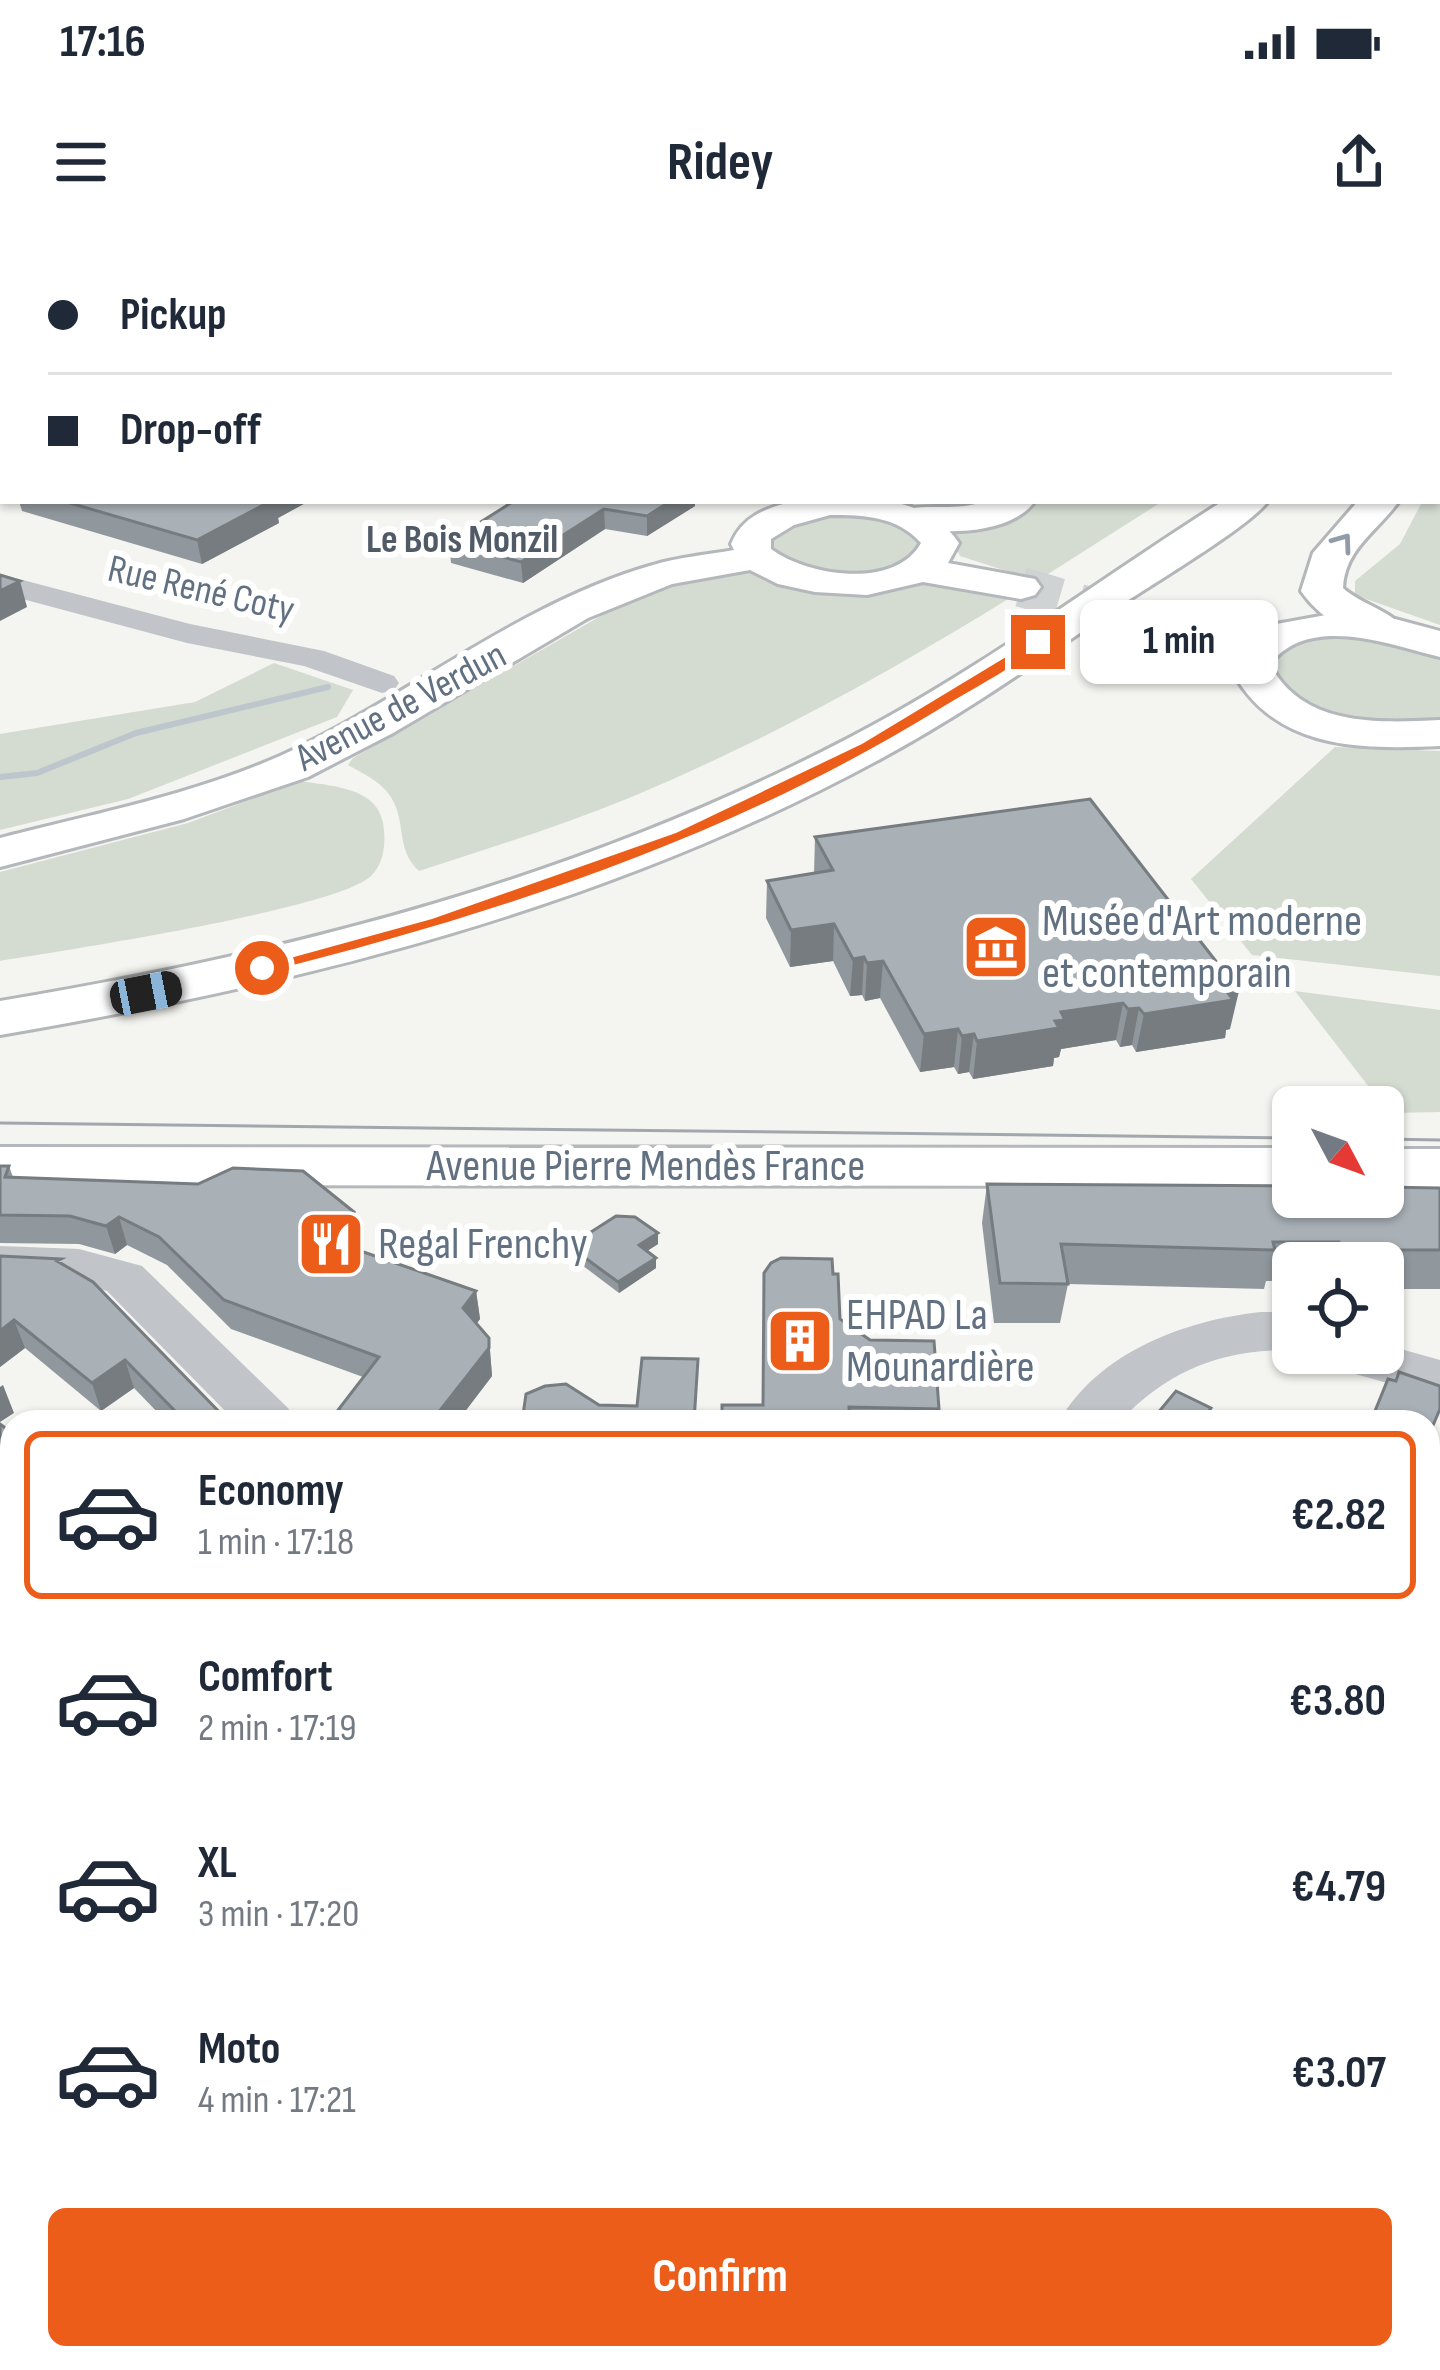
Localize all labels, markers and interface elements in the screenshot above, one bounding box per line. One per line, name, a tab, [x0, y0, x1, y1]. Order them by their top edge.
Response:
text: 17:16	[60, 15, 146, 70]
icon: menu	[48, 129, 114, 195]
icon: share	[1326, 129, 1392, 195]
text: Ridey	[667, 130, 773, 195]
text: Pickup	[120, 288, 227, 343]
text: Drop-off	[120, 403, 261, 458]
district label: Le Bois Monzil	[366, 517, 558, 564]
one-way arrow	[1328, 534, 1350, 556]
street label: Rue René Coty	[103, 546, 299, 634]
callout: 1 min	[1080, 600, 1278, 684]
route end	[1011, 615, 1065, 669]
text: 1 min	[1143, 618, 1215, 665]
street label: Avenue de Verdun	[287, 632, 514, 783]
place label: Musée d'Art moderne et contemporain	[1042, 894, 1362, 1001]
museum icon: Musée d'Art moderne et contemporain	[961, 912, 1031, 982]
route start	[235, 941, 289, 995]
car	[107, 968, 185, 1018]
north arrow	[1272, 1086, 1404, 1218]
map controls	[1272, 1086, 1404, 1374]
street label: Avenue Pierre Mendès France	[426, 1139, 865, 1194]
restaurant icon: Regal Frenchy	[296, 1209, 366, 1279]
place label: Regal Frenchy	[378, 1217, 588, 1272]
button: locate	[1272, 1242, 1404, 1374]
place label: EHPAD La Mounardière	[846, 1288, 1035, 1395]
building icon: EHPAD La Mounardière	[765, 1306, 835, 1376]
icon: car	[54, 1461, 162, 1569]
text: Economy	[198, 1464, 344, 1519]
text: €2.82	[1291, 1488, 1386, 1543]
text: 1 min · 17:18	[198, 1519, 354, 1566]
icon: car	[54, 1647, 162, 1755]
text: Comfort	[198, 1650, 333, 1705]
text: €3.80	[1289, 1674, 1386, 1729]
text: 2 min · 17:19	[198, 1705, 357, 1752]
icon: car	[54, 1833, 162, 1941]
text: XL	[198, 1836, 237, 1891]
text: €4.79	[1291, 1860, 1386, 1915]
text: 3 min · 17:20	[198, 1891, 359, 1938]
icon: car	[54, 2019, 162, 2127]
text: Moto	[198, 2022, 280, 2077]
text: €3.07	[1292, 2046, 1386, 2101]
text: 4 min · 17:21	[198, 2077, 356, 2124]
button: Confirm	[48, 2208, 1392, 2346]

